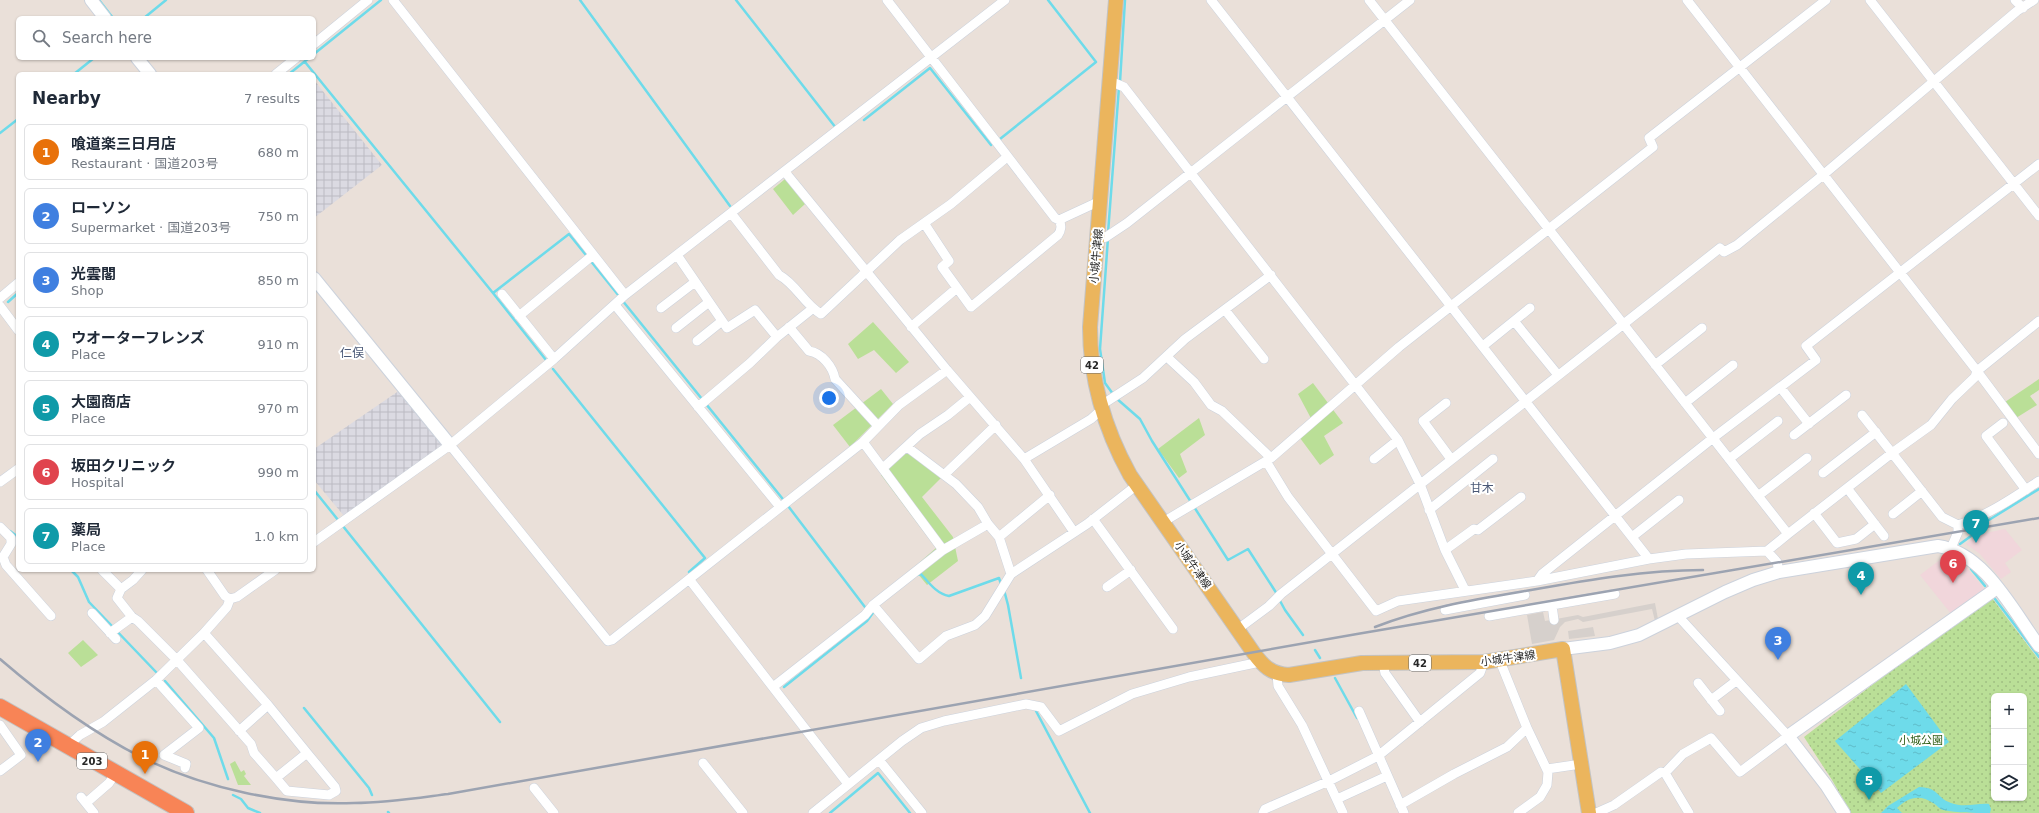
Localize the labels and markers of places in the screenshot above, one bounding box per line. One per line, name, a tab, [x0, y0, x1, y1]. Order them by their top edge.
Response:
pin: 7	[1963, 510, 1989, 543]
pin: 6	[1940, 550, 1966, 583]
pin: 4	[1848, 562, 1874, 595]
pin: 3	[1765, 627, 1791, 660]
pin: 2	[25, 729, 51, 762]
pin: 1	[132, 741, 158, 774]
pin: 5	[1856, 767, 1882, 800]

